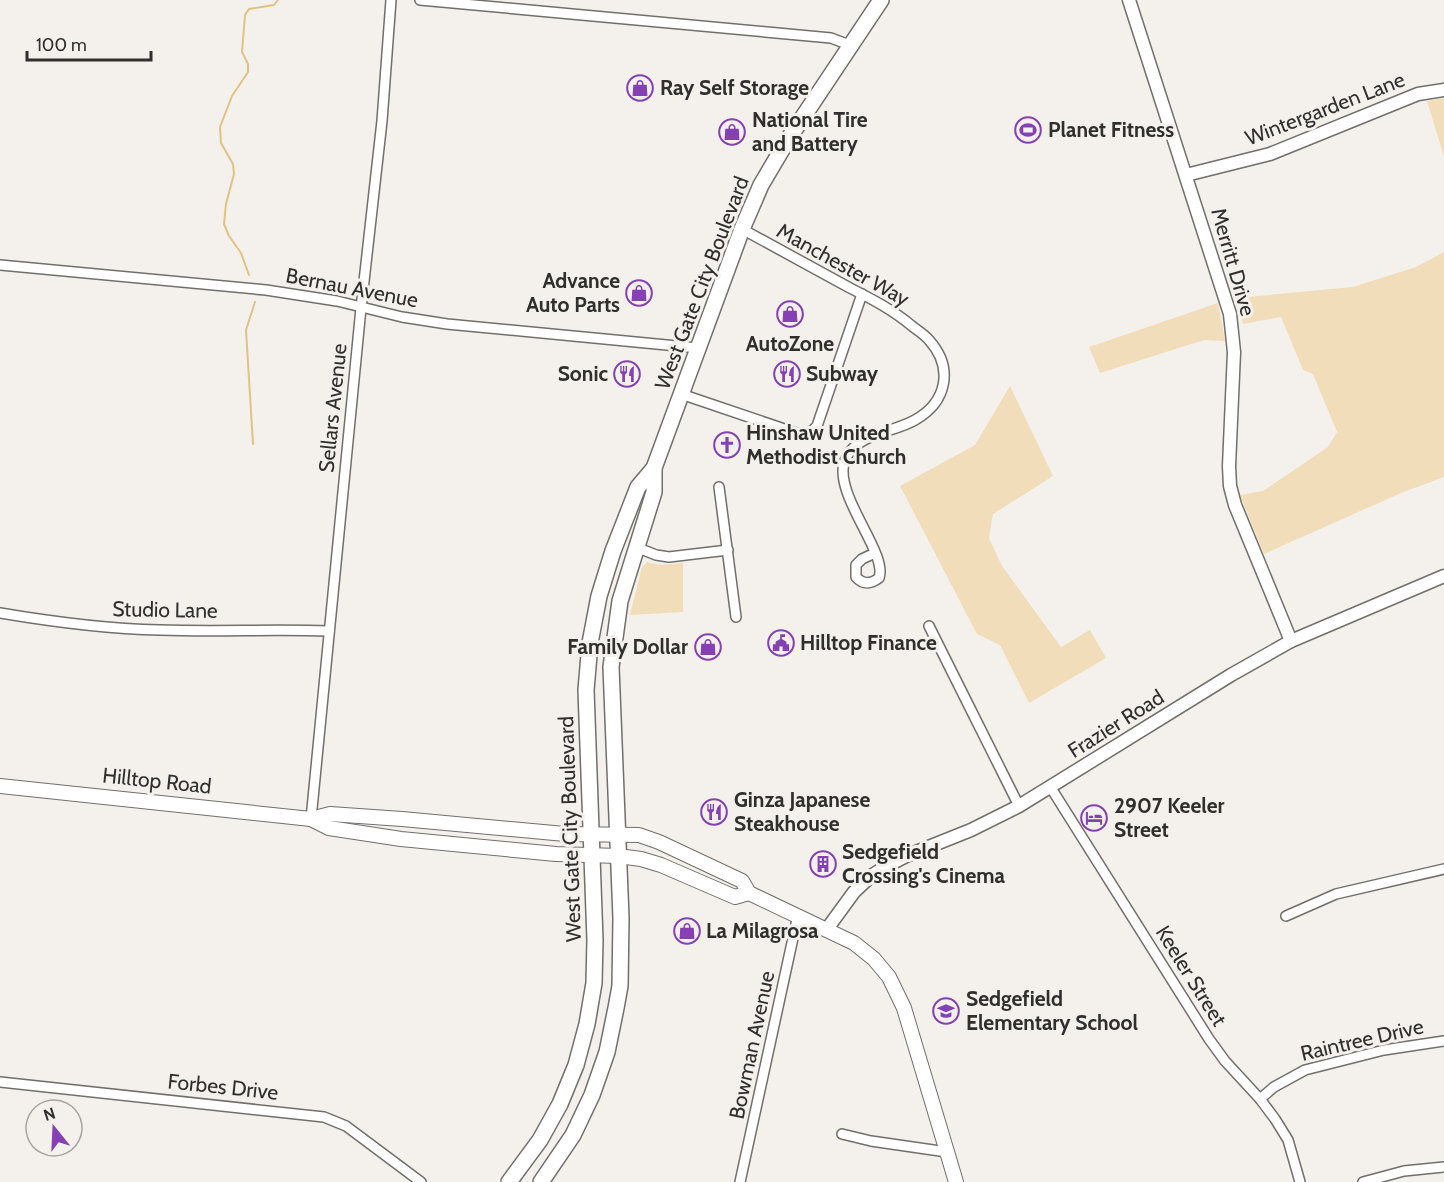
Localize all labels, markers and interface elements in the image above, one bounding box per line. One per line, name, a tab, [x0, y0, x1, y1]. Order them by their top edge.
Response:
scale bar	[27, 24, 152, 62]
text: 100 m	[36, 34, 87, 56]
street label: Wintergarden Lane	[1241, 67, 1408, 150]
shop icon: Ray Self Storage	[625, 73, 655, 103]
place label: Ray Self Storage	[660, 75, 809, 100]
place label: National Tire and Battery	[752, 107, 868, 156]
sports icon: Planet Fitness	[1013, 115, 1043, 145]
shop icon: National Tire and Battery	[717, 117, 747, 147]
place label: Planet Fitness	[1048, 117, 1174, 142]
street label: West Gate City Boulevard	[649, 173, 754, 393]
street label: Merritt Drive	[1206, 205, 1261, 319]
street label: Manchester Way	[773, 218, 914, 311]
street label: Bernau Avenue	[284, 262, 421, 313]
place label: Advance Auto Parts	[526, 268, 620, 317]
shop icon: Advance Auto Parts	[624, 278, 654, 308]
shop icon: AutoZone	[775, 299, 805, 329]
place label: AutoZone	[746, 331, 834, 356]
street label: Sellars Avenue	[313, 342, 352, 474]
restaurant icon: Sonic	[612, 359, 642, 389]
restaurant icon: Subway	[772, 359, 802, 389]
place label: Sonic	[558, 361, 608, 386]
place label: Subway	[806, 361, 879, 386]
place label: Hinshaw United Methodist Church	[746, 420, 906, 469]
church icon: Hinshaw United Methodist Church	[712, 430, 742, 460]
street label: Studio Lane	[112, 596, 218, 623]
public building icon: Hilltop Finance	[766, 628, 796, 658]
place label: Hilltop Finance	[800, 630, 937, 655]
shop icon: Family Dollar	[693, 632, 723, 662]
place label: Family Dollar	[567, 634, 688, 659]
street label: Frazier Road	[1063, 684, 1168, 763]
street label: West Gate City Boulevard	[553, 716, 586, 942]
street label: Hilltop Road	[101, 762, 213, 799]
place label: Ginza Japanese Steakhouse	[734, 787, 870, 836]
place label: 2907 Keeler Street	[1114, 793, 1224, 842]
restaurant icon: Ginza Japanese Steakhouse	[699, 797, 729, 827]
hotel icon: 2907 Keeler Street	[1079, 803, 1109, 833]
place label: Sedgefield Crossing's Cinema	[842, 839, 1006, 888]
building icon: Sedgefield Crossing's Cinema	[808, 849, 838, 879]
shop icon: La Milagrosa	[672, 916, 702, 946]
place label: La Milagrosa	[706, 918, 819, 943]
street label: Keeler Street	[1151, 921, 1232, 1031]
street label: Bowman Avenue	[724, 968, 779, 1121]
place label: Sedgefield Elementary School	[966, 986, 1139, 1035]
school or university icon: Sedgefield Elementary School	[931, 996, 961, 1026]
street label: Raintree Drive	[1298, 1013, 1426, 1066]
street label: Forbes Drive	[166, 1068, 280, 1105]
north arrow	[24, 1098, 84, 1158]
text: N	[41, 1103, 58, 1125]

